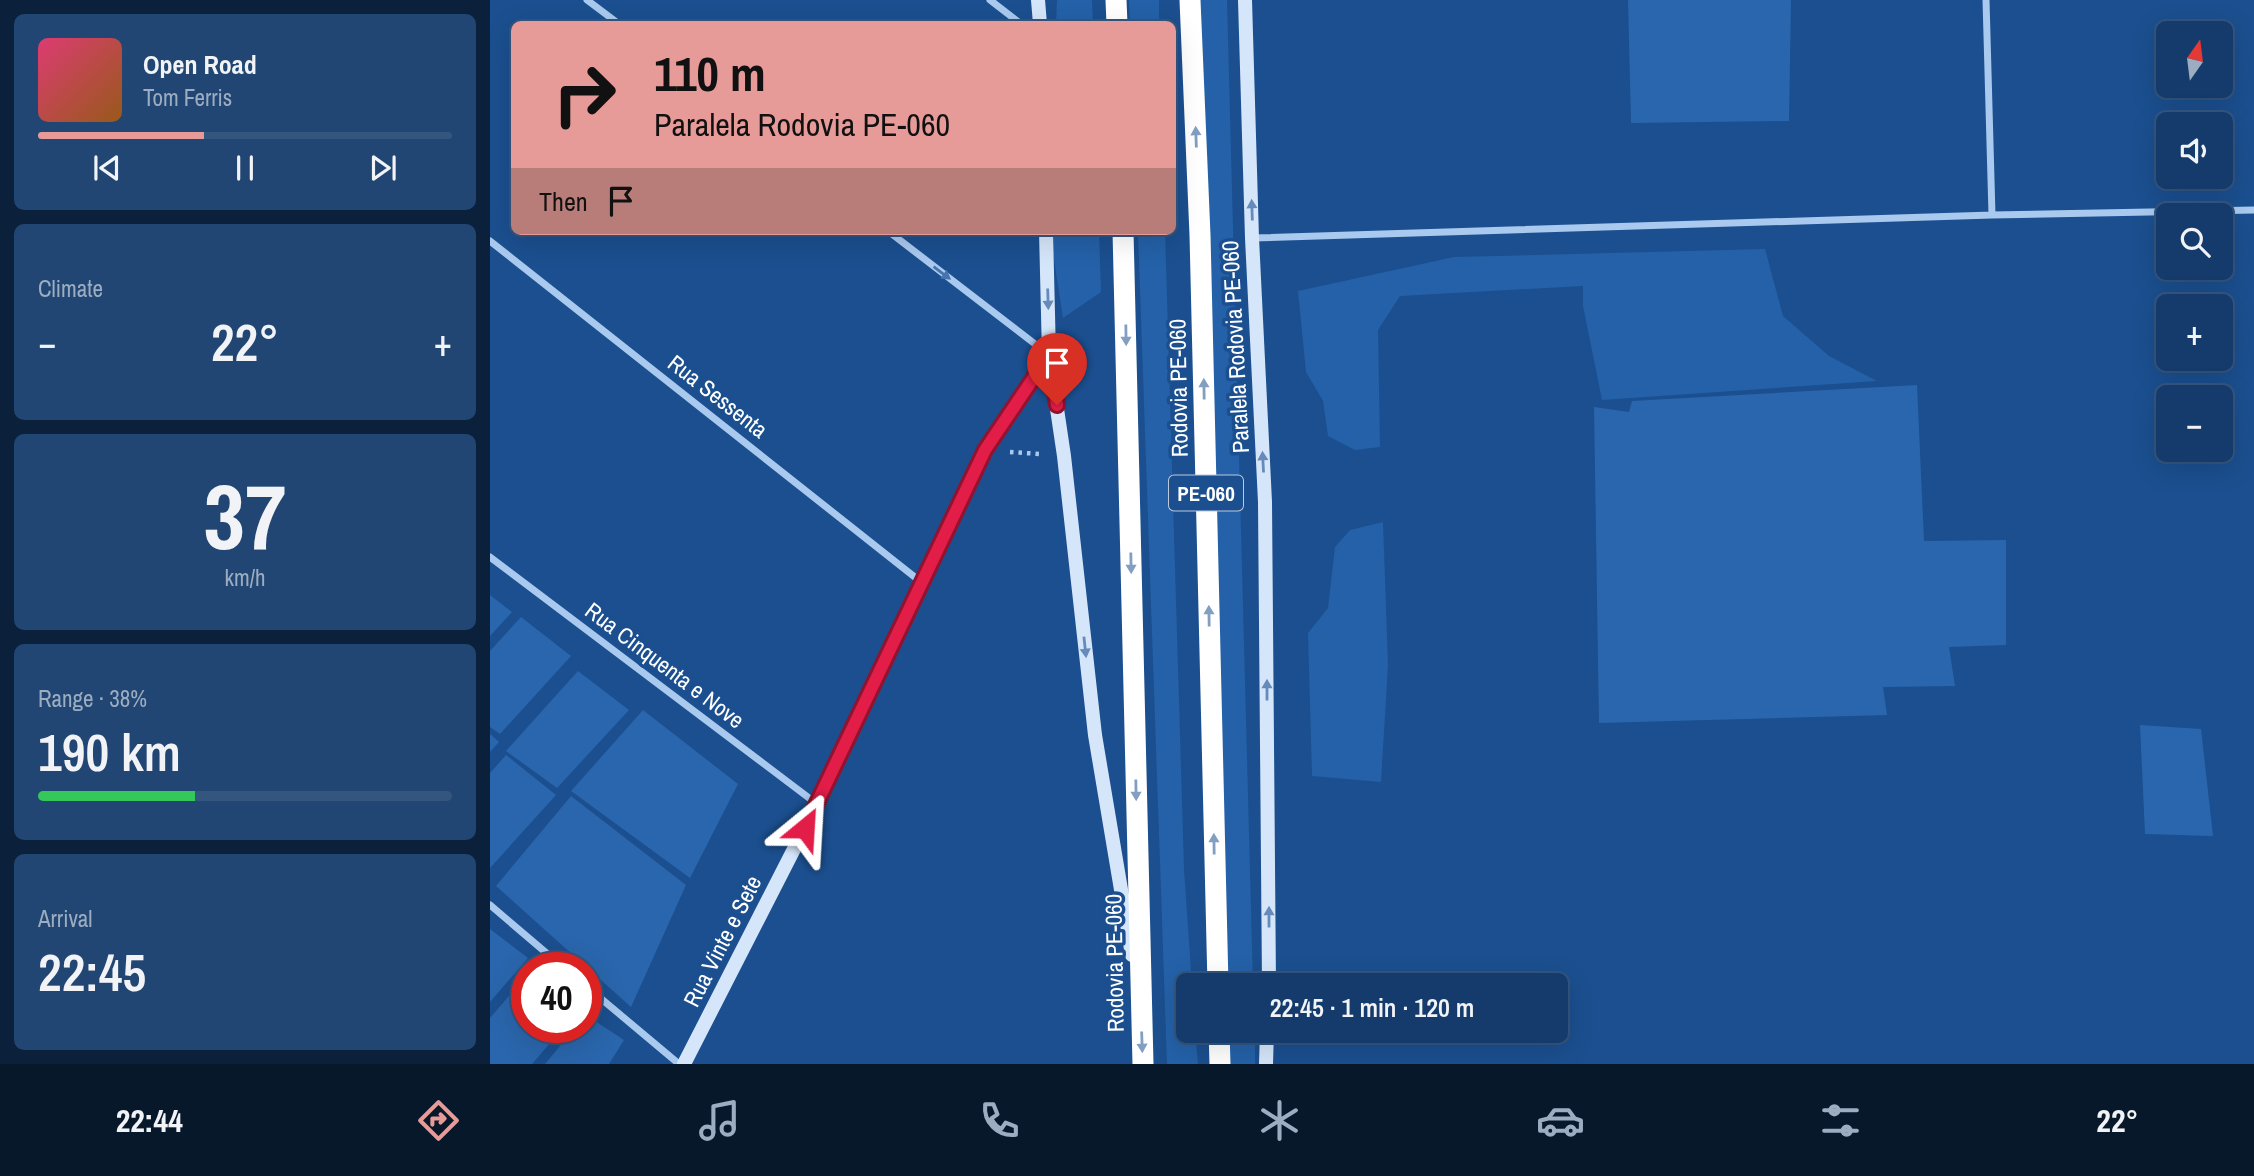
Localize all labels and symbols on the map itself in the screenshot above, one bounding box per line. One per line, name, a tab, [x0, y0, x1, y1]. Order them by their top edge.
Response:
north arrow	[2156, 21, 2233, 98]
one-way arrow	[1191, 126, 1202, 148]
one-way arrow	[1246, 199, 1257, 221]
street label: Paralela Rodovia PE-060	[1214, 240, 1256, 454]
one-way arrow	[933, 265, 951, 279]
one-way arrow	[1042, 288, 1053, 310]
street label: Rodovia PE-060	[1161, 319, 1195, 457]
one-way arrow	[1120, 325, 1132, 347]
pin	[1027, 333, 1087, 405]
street label: Rua Sessenta	[662, 347, 775, 445]
one-way arrow	[1198, 377, 1210, 399]
one-way arrow	[1258, 451, 1269, 473]
road number: PE-060	[1169, 476, 1243, 510]
one-way arrow	[1125, 552, 1137, 574]
street label: Rua Cinquenta e Nove	[579, 595, 751, 735]
one-way arrow	[1203, 605, 1215, 627]
one-way arrow	[1080, 636, 1091, 658]
one-way arrow	[1261, 678, 1273, 700]
one-way arrow	[1130, 780, 1142, 802]
position arrow	[768, 791, 842, 865]
one-way arrow	[1209, 832, 1220, 854]
street label: Rua Vinte e Sete	[676, 870, 768, 1012]
street label: Rodovia PE-060	[1097, 894, 1131, 1032]
one-way arrow	[1263, 906, 1275, 928]
speed limit sign: 40	[511, 952, 602, 1043]
one-way arrow	[1136, 1031, 1147, 1053]

